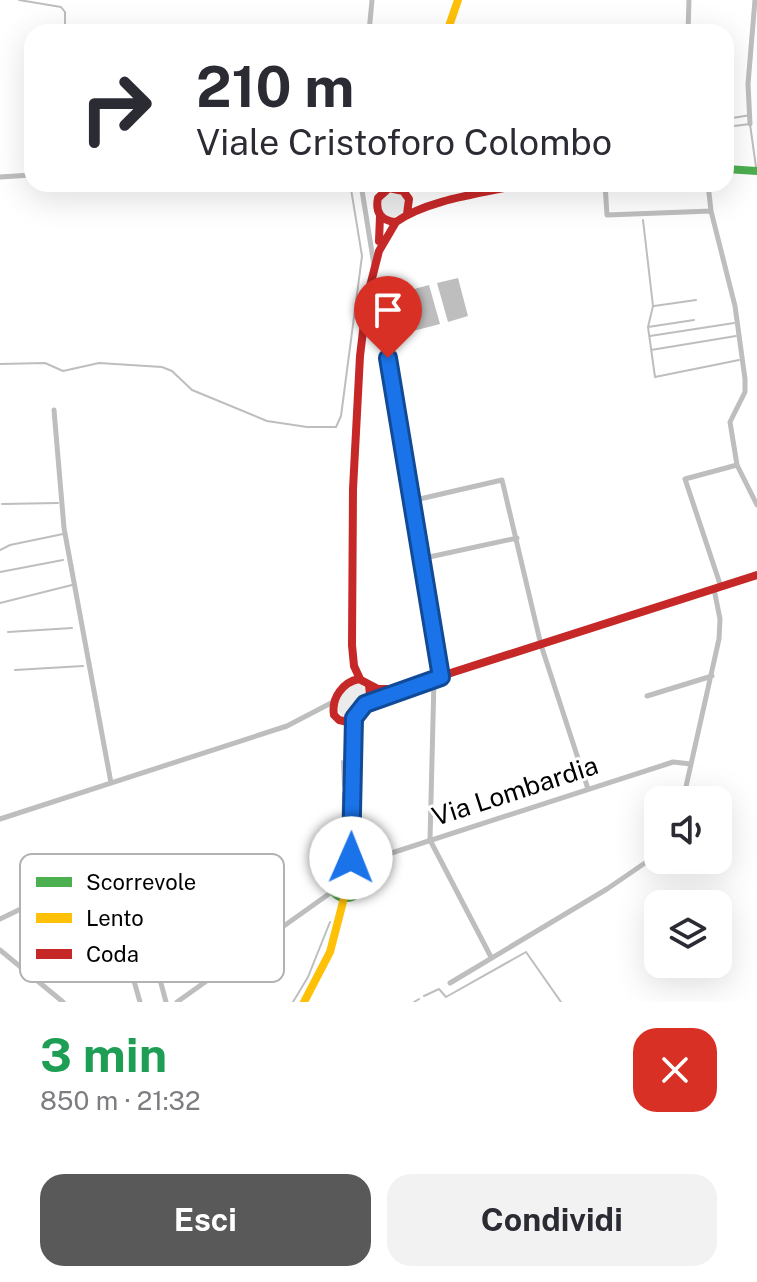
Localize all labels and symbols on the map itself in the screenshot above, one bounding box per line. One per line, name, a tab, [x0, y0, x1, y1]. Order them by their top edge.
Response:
pin	[354, 276, 422, 358]
street label: Via Lombardia	[428, 749, 602, 832]
position arrow	[309, 816, 393, 900]
legend	[20, 854, 284, 982]
text: Scorrevole	[86, 869, 196, 895]
text: Lento	[86, 905, 144, 931]
text: Coda	[86, 941, 139, 967]

